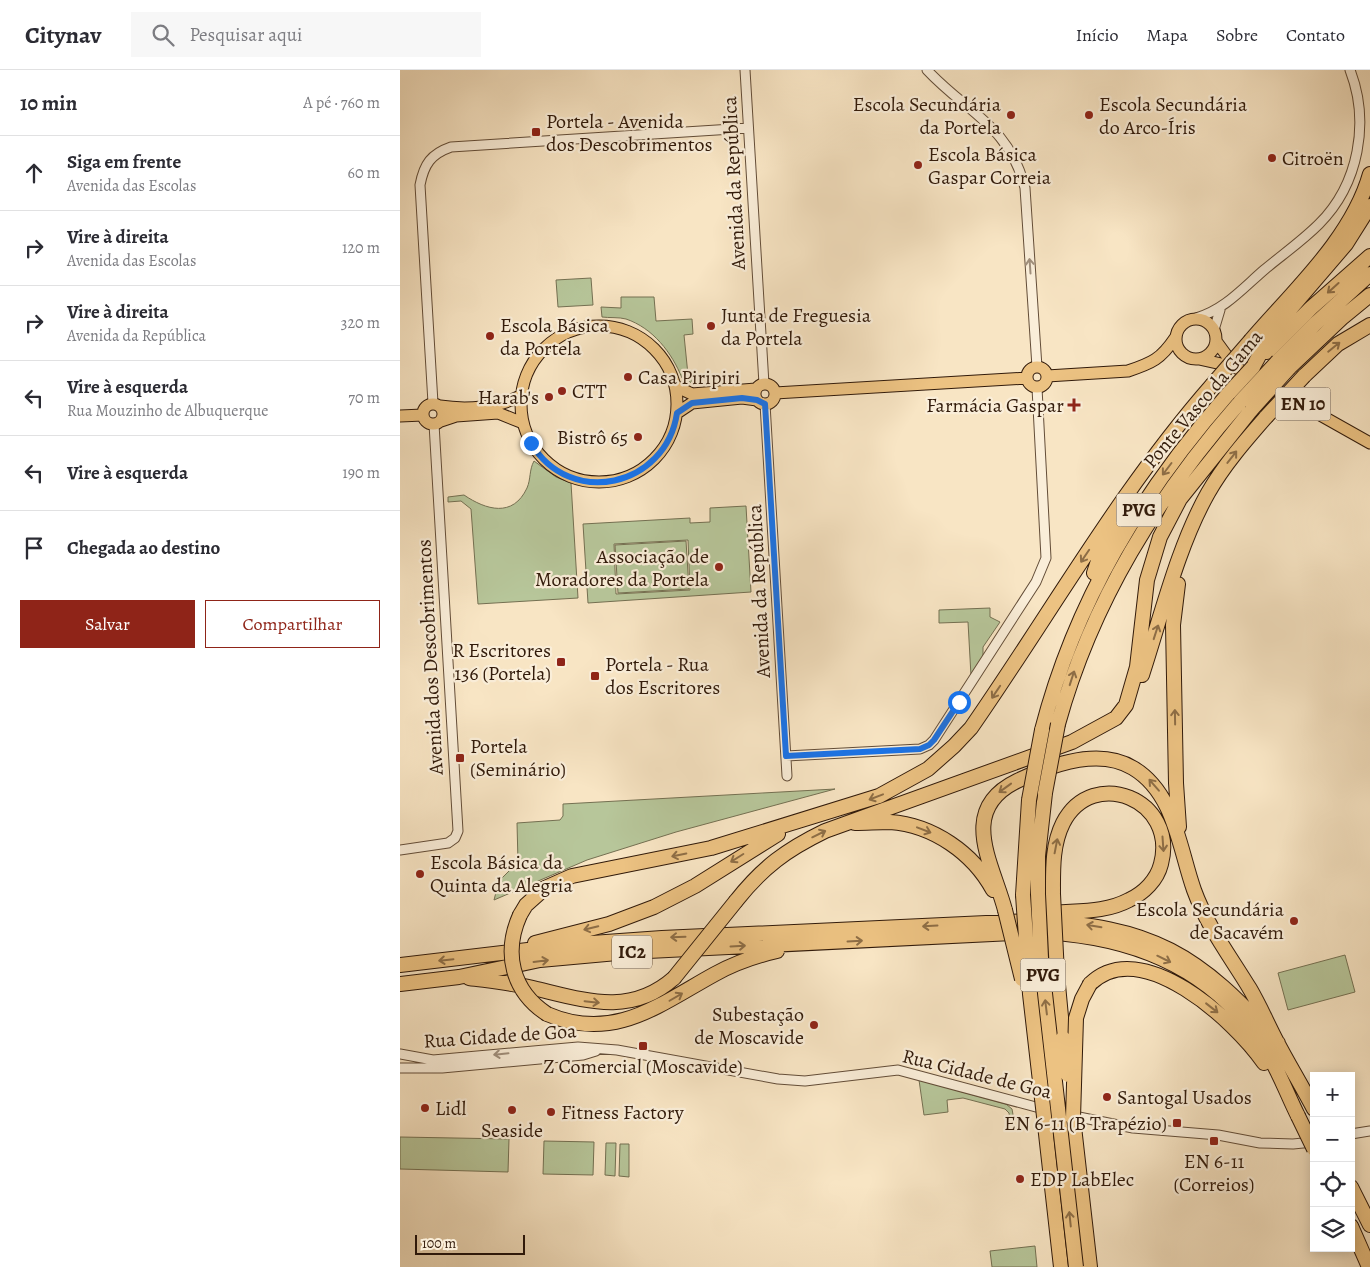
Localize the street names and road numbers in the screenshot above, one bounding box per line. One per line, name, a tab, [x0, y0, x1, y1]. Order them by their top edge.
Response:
street label: Avenida da República	[716, 95, 752, 271]
street label: Ponte Vasco da Gama	[1137, 324, 1269, 474]
road number: EN 10	[1276, 388, 1330, 420]
road number: PVG	[1116, 494, 1162, 526]
street label: Avenida da República	[741, 503, 777, 679]
street label: Avenida dos Descobrimentos	[410, 538, 450, 777]
road number: IC2	[612, 936, 652, 969]
road number: PVG	[1020, 958, 1066, 992]
street label: Rua Cidade de Goa	[423, 1017, 578, 1055]
street label: Rua Cidade de Goa	[899, 1042, 1055, 1106]

